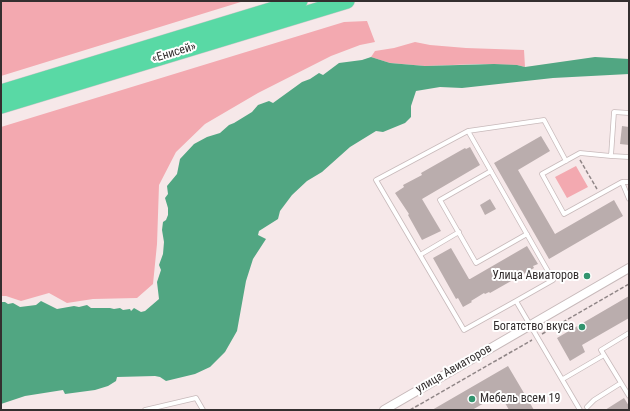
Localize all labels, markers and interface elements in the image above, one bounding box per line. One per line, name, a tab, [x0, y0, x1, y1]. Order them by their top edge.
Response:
street label: «Енисей»	[150, 39, 198, 67]
place label: Улица Авиаторов	[492, 269, 579, 283]
marker: Улица Авиаторов	[582, 271, 592, 281]
place label: Богатство вкуса	[493, 320, 574, 334]
marker: Богатство вкуса	[577, 322, 587, 332]
street label: улица Авиаторов	[413, 341, 495, 397]
place label: Мебель всем 19	[480, 392, 560, 406]
marker: Мебель всем 19	[467, 394, 477, 404]

